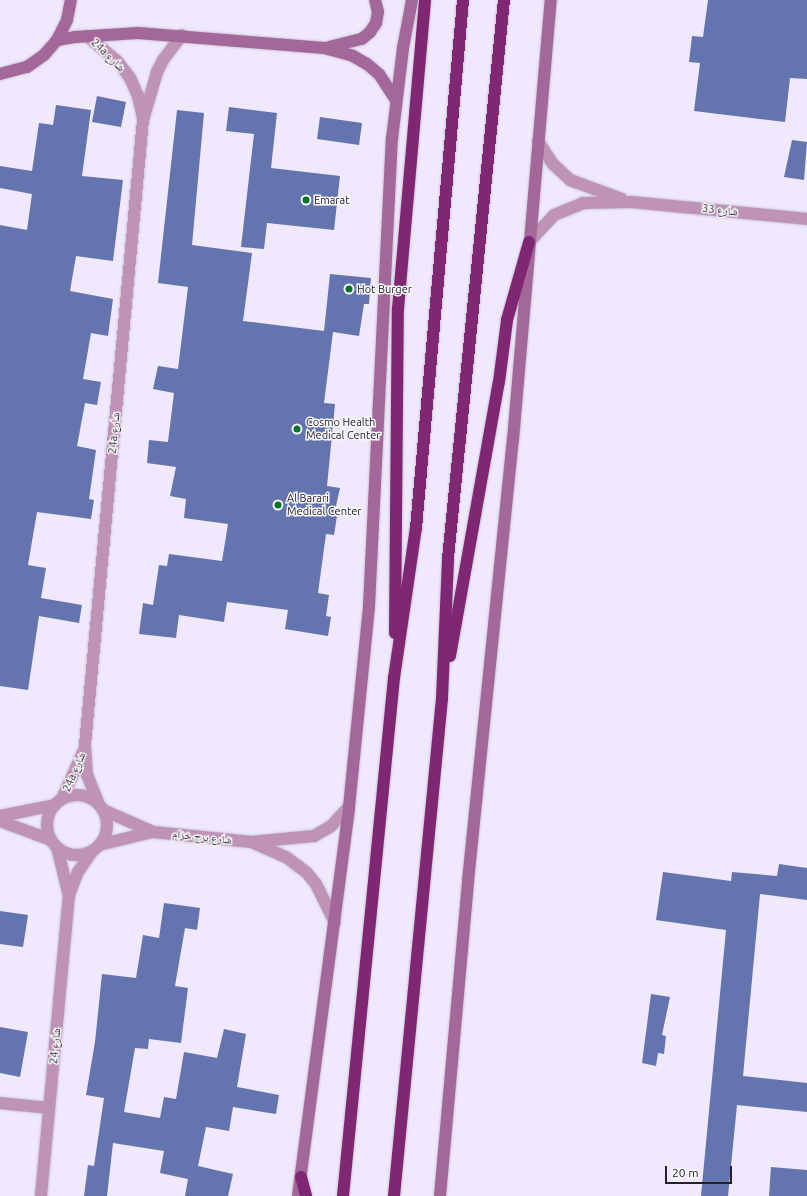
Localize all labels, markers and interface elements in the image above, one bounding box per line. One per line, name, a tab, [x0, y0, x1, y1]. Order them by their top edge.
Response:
street label: 24a شارع	[88, 36, 128, 74]
place label: Emarat	[314, 193, 349, 207]
marker: Emarat	[301, 195, 311, 205]
street label: شارع 33	[701, 202, 739, 218]
place label: Hot Burger	[357, 282, 412, 296]
marker: Hot Burger	[344, 284, 354, 294]
street label: 24a شارع	[106, 412, 122, 454]
place label: Cosmo Health Medical Center	[306, 416, 381, 442]
marker: Cosmo Health Medical Center	[291, 423, 303, 435]
place label: Al Barari Medical Center	[287, 492, 362, 518]
marker: Al Barari Medical Center	[272, 499, 284, 511]
street label: 24a شارع	[60, 750, 88, 794]
street label: شارع برج خزام	[172, 827, 232, 847]
street label: شارع 24	[47, 1028, 63, 1064]
scale bar	[667, 1158, 734, 1184]
text: 20 m	[672, 1166, 699, 1179]

